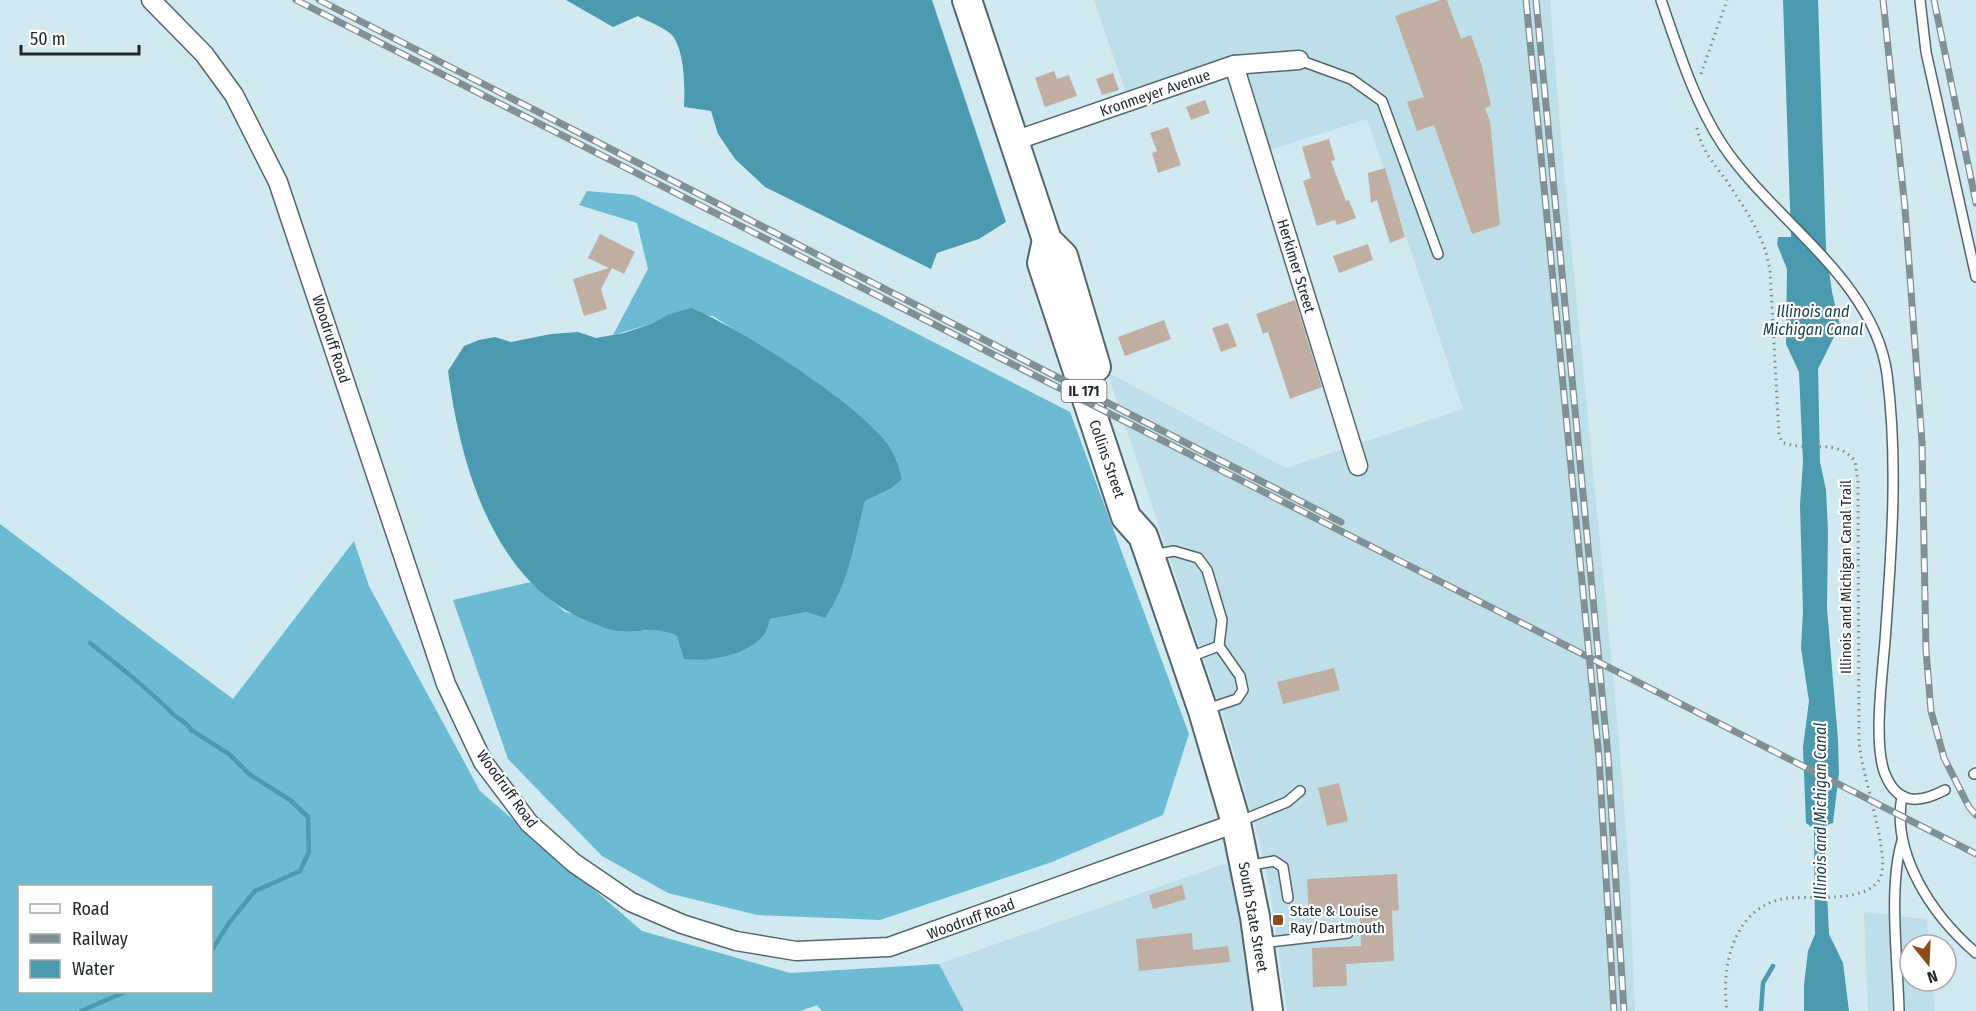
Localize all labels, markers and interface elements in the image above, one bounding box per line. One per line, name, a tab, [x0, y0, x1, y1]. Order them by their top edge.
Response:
scale bar	[21, 18, 140, 56]
text: 50 m	[30, 28, 66, 50]
street label: Kronmeyer Avenue	[1098, 66, 1212, 120]
street label: Herkimer Street	[1273, 217, 1319, 315]
street label: Woodruff Road	[308, 293, 354, 385]
water label: Illinois and Michigan Canal	[1763, 302, 1863, 339]
road number: IL 171	[1062, 380, 1106, 402]
street label: Collins Street	[1085, 417, 1129, 501]
street label: Illinois and Michigan Canal Trail	[1837, 480, 1855, 674]
water label: Illinois and Michigan Canal	[1811, 723, 1830, 899]
street label: Woodruff Road	[473, 747, 541, 831]
street label: South State Street	[1234, 860, 1272, 974]
legend	[18, 885, 213, 993]
street label: Woodruff Road	[925, 895, 1017, 943]
text: Road	[72, 898, 109, 920]
place label: State & Louise Ray/Dartmouth	[1290, 902, 1385, 937]
marker: State & Louise Ray/Dartmouth	[1271, 913, 1285, 927]
text: Railway	[72, 928, 128, 950]
north arrow	[1898, 933, 1958, 993]
text: Water	[72, 958, 115, 980]
text: N	[1925, 966, 1940, 987]

